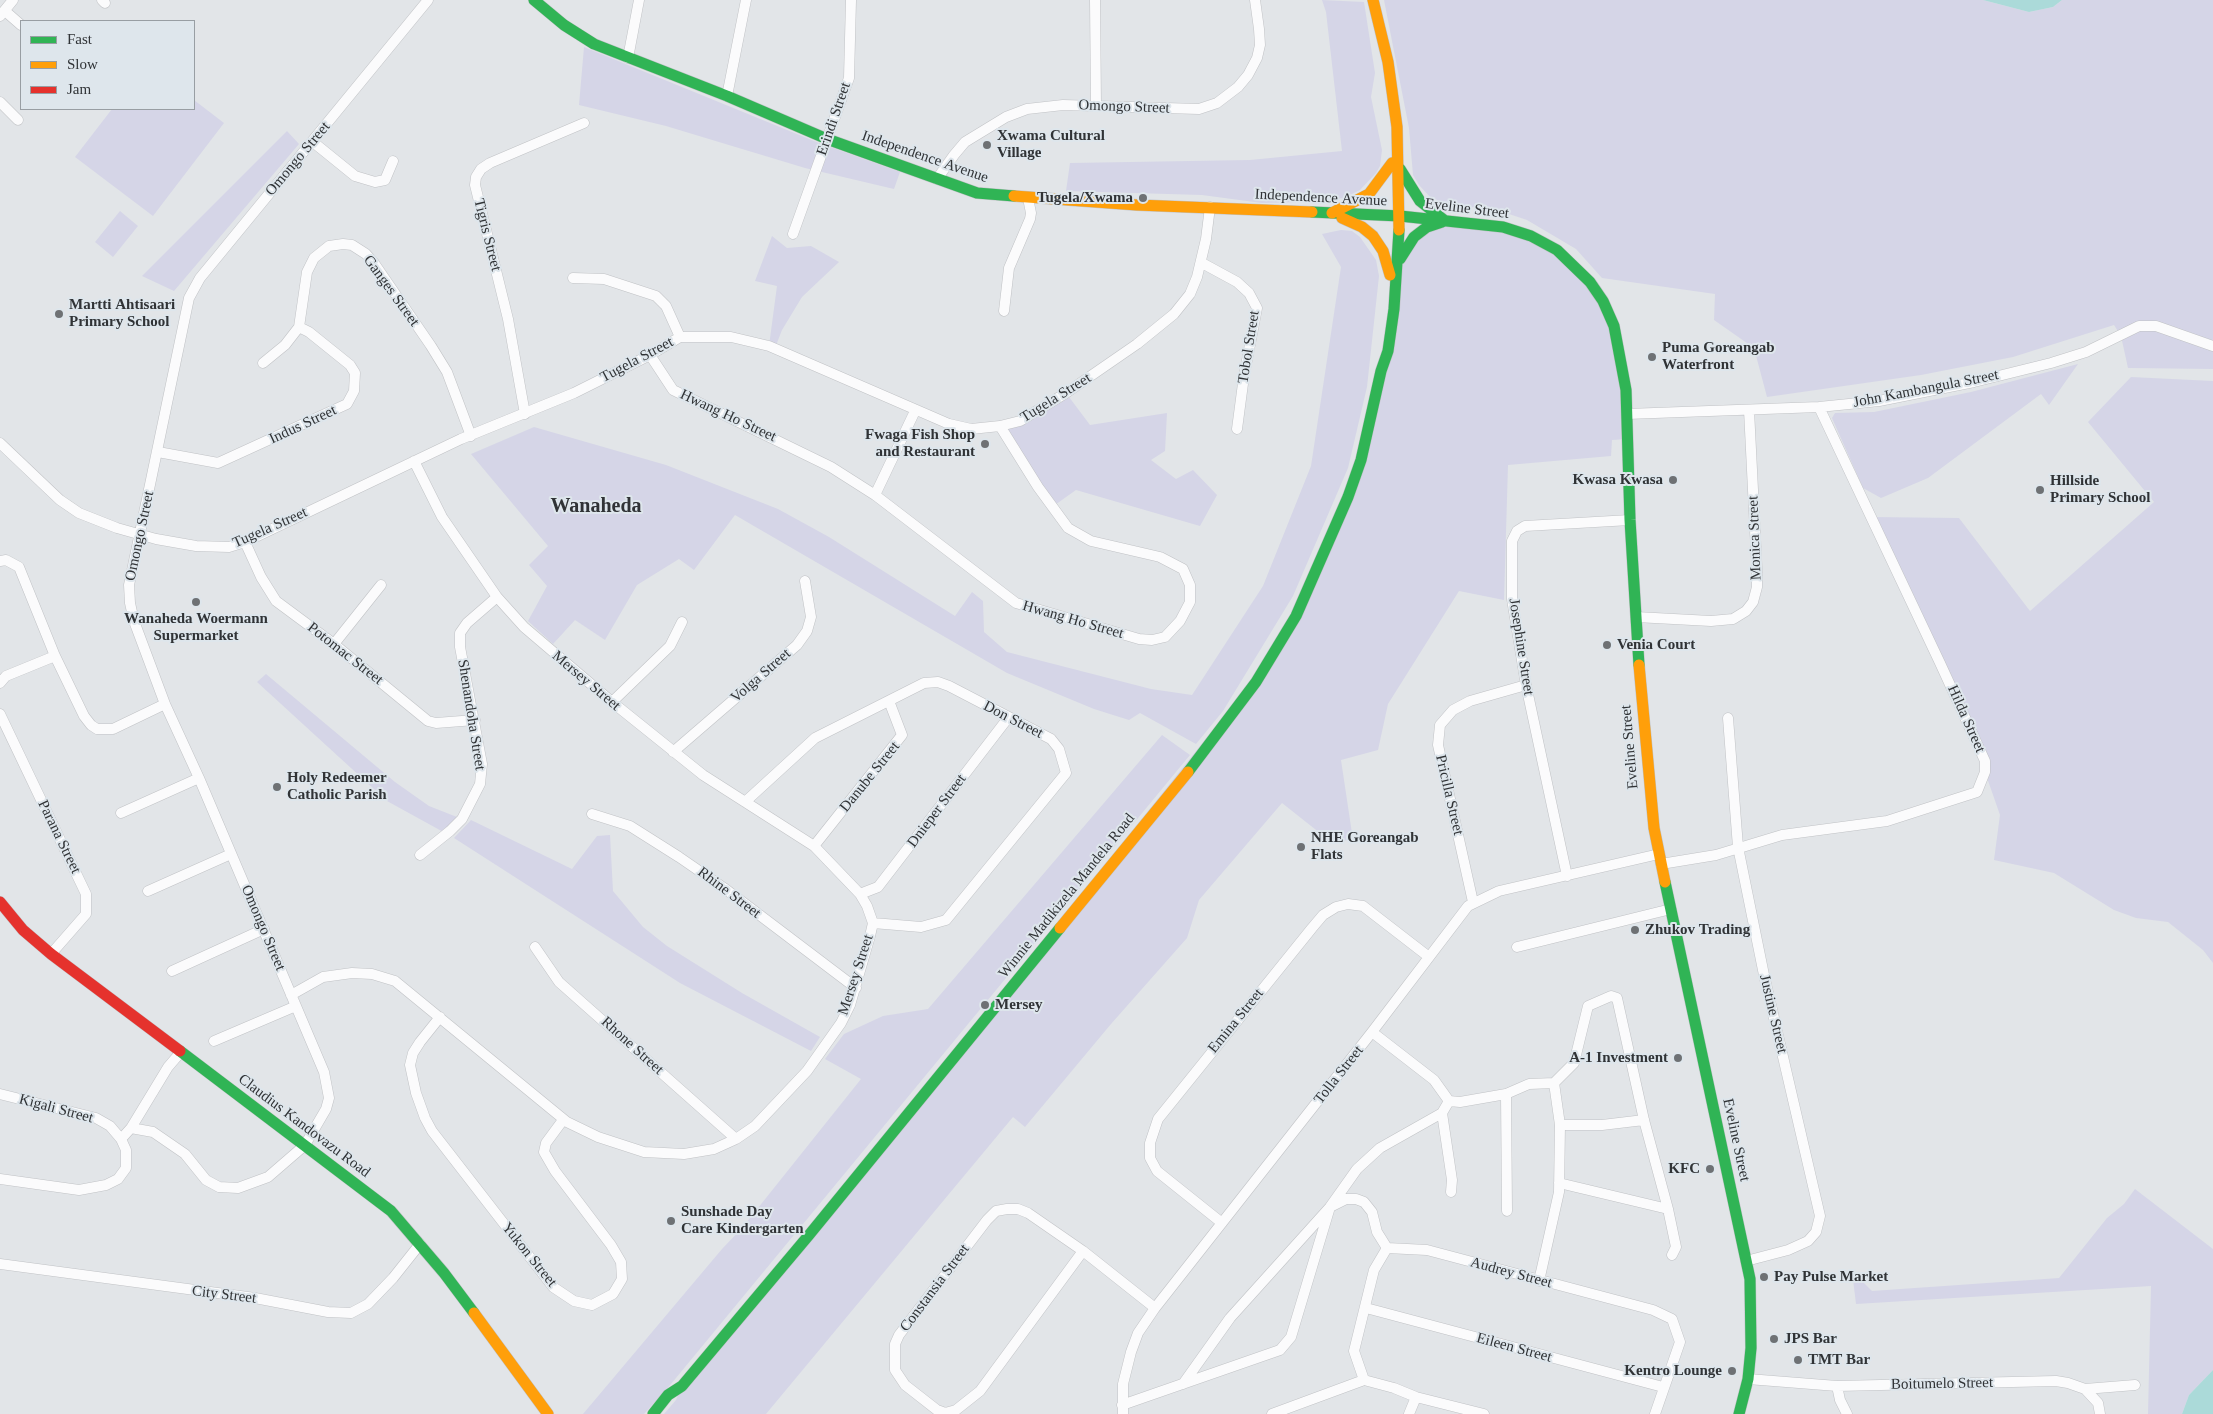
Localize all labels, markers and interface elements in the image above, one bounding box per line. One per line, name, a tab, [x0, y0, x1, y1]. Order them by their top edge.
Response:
legend	[20, 20, 195, 110]
text: Fast	[67, 31, 92, 47]
text: Slow	[67, 56, 98, 72]
street label: Erindi Street	[813, 80, 855, 158]
text: Jam	[67, 81, 91, 97]
street label: Omongo Street	[1078, 96, 1170, 118]
street label: Omongo Street	[262, 118, 334, 200]
street label: Independence Avenue	[859, 127, 991, 187]
place label: Xwama Cultural Village	[997, 127, 1105, 162]
marker: Xwama Cultural Village	[981, 139, 993, 151]
street label: Independence Avenue	[1254, 186, 1388, 210]
place label: Tugela/Xwama	[1037, 189, 1133, 207]
marker: Tugela/Xwama	[1137, 192, 1149, 204]
street label: Eveline Street	[1424, 195, 1510, 223]
street label: Tigris Street	[469, 197, 505, 273]
street label: Ganges Street	[359, 252, 423, 330]
place label: Martti Ahtisaari Primary School	[69, 296, 175, 331]
marker: Martti Ahtisaari Primary School	[53, 308, 65, 320]
street label: Tobol Street	[1234, 309, 1264, 385]
street label: Tugela Street	[598, 333, 676, 387]
place label: Puma Goreangab Waterfront	[1662, 339, 1775, 374]
marker: Puma Goreangab Waterfront	[1646, 351, 1658, 363]
street label: John Kambangula Street	[1852, 366, 2000, 412]
street label: Tugela Street	[1017, 369, 1095, 427]
street label: Hwang Ho Street	[677, 386, 779, 446]
street label: Indus Street	[267, 402, 339, 448]
place label: Fwaga Fish Shop and Restaurant	[865, 426, 975, 461]
marker: Fwaga Fish Shop and Restaurant	[979, 438, 991, 450]
place label: Kwasa Kwasa	[1573, 471, 1663, 489]
place label: Hillside Primary School	[2050, 472, 2150, 507]
marker: Kwasa Kwasa	[1667, 474, 1679, 486]
marker: Hillside Primary School	[2034, 484, 2046, 496]
street label: Omongo Street	[122, 490, 158, 582]
district label: Wanaheda	[550, 495, 642, 519]
street label: Monica Street	[1745, 495, 1765, 581]
street label: Tugela Street	[230, 504, 310, 552]
marker: Wanaheda Woermann Supermarket	[190, 596, 202, 608]
street label: Hwang Ho Street	[1020, 597, 1126, 643]
street label: Josephine Street	[1504, 597, 1538, 697]
place label: Wanaheda Woermann Supermarket	[124, 610, 268, 645]
street label: Potomac Street	[304, 619, 386, 689]
place label: Venia Court	[1617, 636, 1695, 654]
marker: Venia Court	[1601, 639, 1613, 651]
street label: Volga Street	[727, 645, 795, 707]
street label: Mersey Street	[548, 647, 624, 715]
street label: Shenandoha Street	[453, 658, 489, 772]
street label: Hilda Street	[1943, 682, 1989, 756]
street label: Don Street	[980, 697, 1046, 743]
street label: Eveline Street	[1617, 704, 1643, 790]
street label: Danube Street	[836, 738, 904, 816]
street label: Pricilla Street	[1431, 753, 1467, 837]
place label: Holy Redeemer Catholic Parish	[287, 769, 387, 804]
street label: Dnieper Street	[904, 771, 970, 851]
marker: Holy Redeemer Catholic Parish	[271, 781, 283, 793]
street label: Parana Street	[33, 797, 85, 877]
street label: Winnie Madikizela Mandela Road	[995, 810, 1139, 982]
place label: NHE Goreangab Flats	[1311, 829, 1419, 864]
marker: NHE Goreangab Flats	[1295, 841, 1307, 853]
street label: Rhine Street	[694, 863, 764, 923]
street label: Omongo Street	[237, 882, 289, 974]
place label: Zhukov Trading	[1645, 921, 1750, 939]
marker: Zhukov Trading	[1629, 924, 1641, 936]
street label: Mersey Street	[835, 932, 877, 1018]
street label: Justine Street	[1755, 973, 1791, 1055]
street label: Emina Street	[1204, 985, 1268, 1057]
place label: Mersey	[995, 996, 1042, 1014]
marker: Mersey	[979, 999, 991, 1011]
street label: Rhone Street	[597, 1013, 667, 1079]
street label: Tolla Street	[1311, 1042, 1367, 1108]
place label: A-1 Investment	[1569, 1049, 1668, 1067]
marker: A-1 Investment	[1672, 1052, 1684, 1064]
street label: Claudius Kandovazu Road	[234, 1070, 374, 1182]
street label: Kigali Street	[17, 1090, 95, 1128]
street label: Eveline Street	[1718, 1097, 1754, 1183]
place label: KFC	[1668, 1160, 1700, 1178]
marker: KFC	[1704, 1163, 1716, 1175]
place label: Sunshade Day Care Kindergarten	[681, 1203, 804, 1238]
marker: Sunshade Day Care Kindergarten	[665, 1215, 677, 1227]
street label: Yukon Street	[497, 1219, 561, 1291]
street label: Constansia Street	[896, 1241, 974, 1335]
street label: Audrey Street	[1468, 1253, 1554, 1293]
place label: Pay Pulse Market	[1774, 1268, 1888, 1286]
marker: Pay Pulse Market	[1758, 1271, 1770, 1283]
street label: City Street	[191, 1282, 257, 1308]
street label: Eileen Street	[1474, 1329, 1554, 1367]
place label: JPS Bar	[1784, 1330, 1837, 1348]
marker: JPS Bar	[1768, 1333, 1780, 1345]
place label: TMT Bar	[1808, 1351, 1870, 1369]
marker: TMT Bar	[1792, 1354, 1804, 1366]
place label: Kentro Lounge	[1624, 1362, 1722, 1380]
marker: Kentro Lounge	[1726, 1365, 1738, 1377]
street label: Boitumelo Street	[1891, 1374, 1993, 1394]

